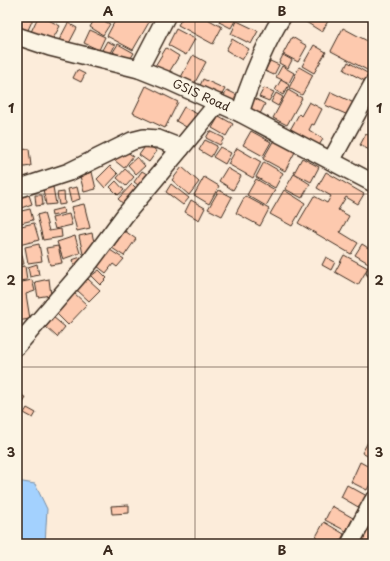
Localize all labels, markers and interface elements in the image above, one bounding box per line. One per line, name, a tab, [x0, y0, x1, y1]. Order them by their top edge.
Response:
text: A	[103, 1, 113, 20]
text: B	[278, 1, 287, 20]
street label: GSIS Road	[170, 74, 233, 115]
text: 1	[8, 98, 14, 117]
text: 1	[376, 98, 382, 117]
text: 2	[6, 270, 16, 289]
text: 2	[374, 270, 384, 289]
text: 3	[7, 442, 16, 461]
text: 3	[375, 442, 384, 461]
text: A	[103, 540, 113, 559]
text: B	[278, 540, 287, 559]

